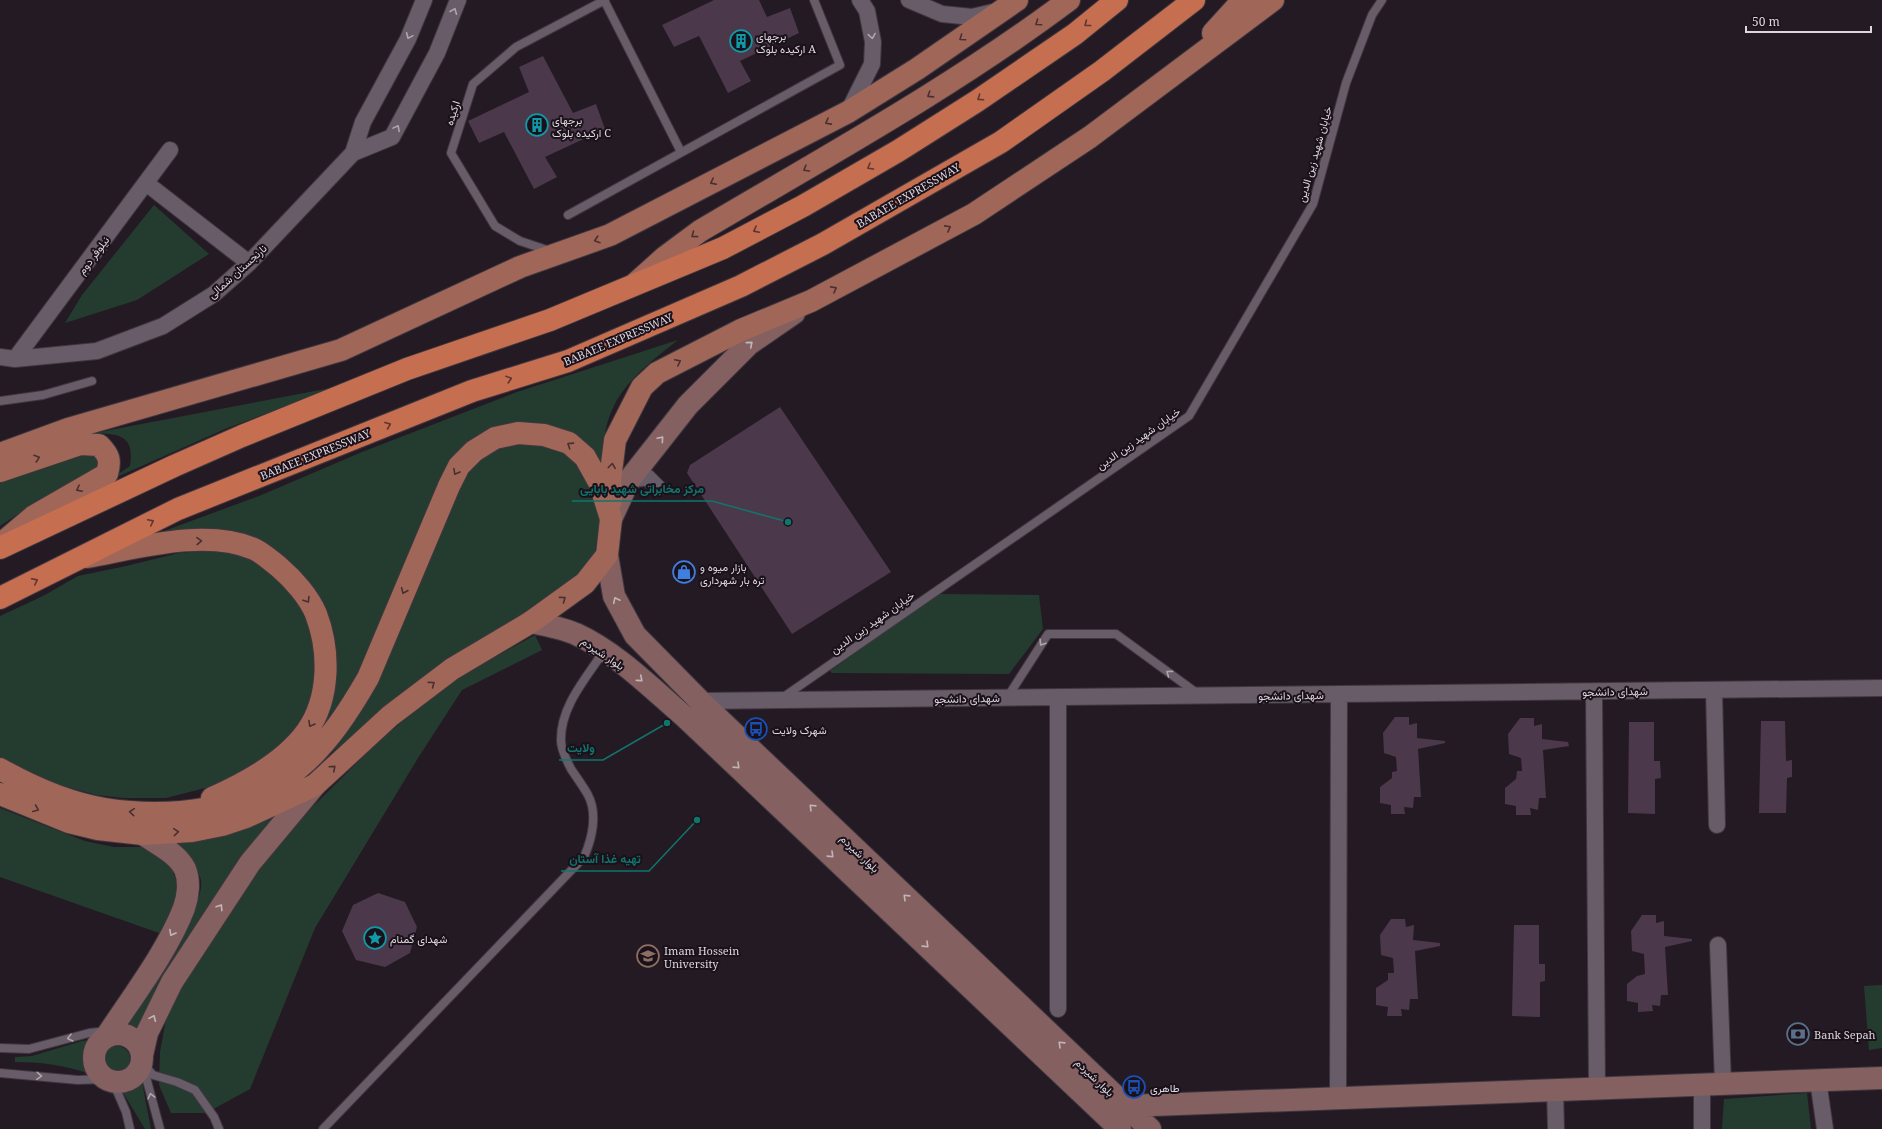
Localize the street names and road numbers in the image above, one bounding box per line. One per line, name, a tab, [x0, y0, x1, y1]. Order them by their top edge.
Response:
street label: ارکیده	[441, 99, 463, 127]
street label: خیابان شهید زین الدین	[1293, 104, 1335, 204]
street label: BABAEE EXPRESSWAY	[853, 159, 963, 231]
street label: نیلوفر دوم	[74, 233, 113, 278]
street label: نارنجستان شمالی	[204, 240, 270, 302]
street label: BABAEE EXPRESSWAY	[561, 309, 675, 369]
street label: خیابان شهید زین الدین	[1093, 403, 1183, 473]
street label: BABAEE EXPRESSWAY	[258, 425, 372, 483]
street label: خیابان شهید زین الدین	[827, 587, 917, 657]
street label: بلوار شیردم	[578, 633, 628, 674]
street label: شهدای دانشجو	[1582, 683, 1648, 699]
street label: شهدای دانشجو	[1258, 687, 1324, 703]
street label: شهدای دانشجو	[934, 690, 1000, 706]
street label: بلوار شیردم	[836, 831, 883, 876]
street label: بلوار شیردم	[1071, 1055, 1118, 1100]

